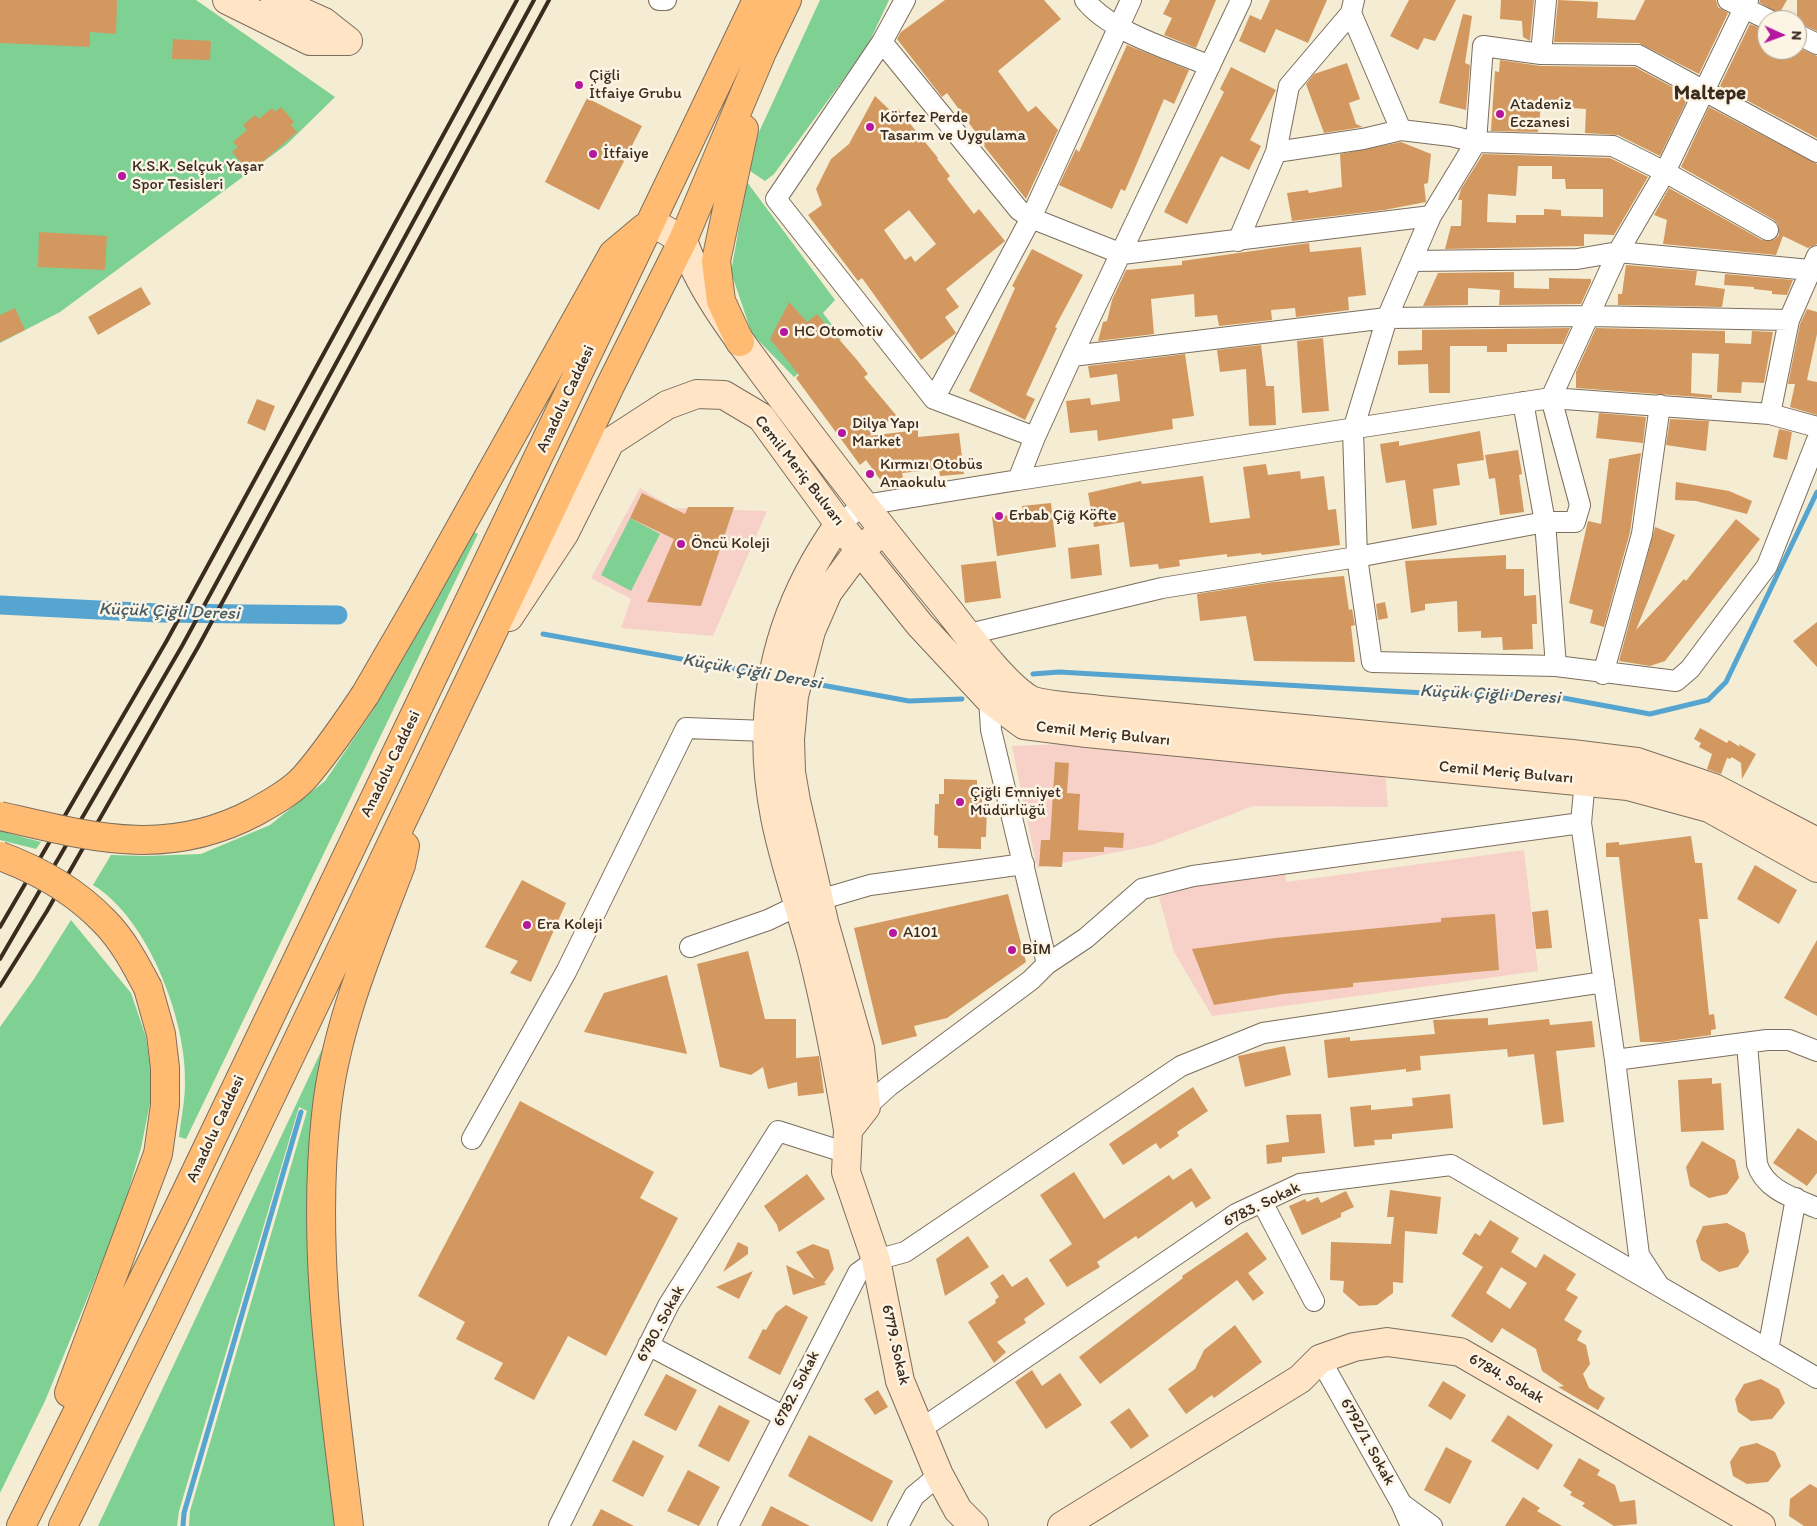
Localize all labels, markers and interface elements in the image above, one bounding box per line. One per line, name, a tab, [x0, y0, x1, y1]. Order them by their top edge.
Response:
north arrow	[1757, 10, 1807, 60]
text: N	[1788, 30, 1805, 41]
place label: Çiğli İtfaiye Grubu	[589, 66, 682, 104]
marker: Çiğli İtfaiye Grubu	[573, 79, 585, 91]
district label: Maltepe	[1674, 81, 1746, 107]
place label: Atadeniz Eczanesi	[1510, 95, 1571, 133]
place label: Körfez Perde Tasarım ve Uygulama	[880, 108, 1026, 146]
marker: Atadeniz Eczanesi	[1494, 108, 1506, 120]
marker: Körfez Perde Tasarım ve Uygulama	[864, 121, 876, 133]
place label: İtfaiye	[603, 144, 649, 164]
marker: İtfaiye	[587, 148, 599, 160]
place label: K.S.K. Selçuk Yaşar Spor Tesisleri	[132, 157, 264, 195]
marker: K.S.K. Selçuk Yaşar Spor Tesisleri	[116, 170, 128, 182]
place label: HC Otomotiv	[794, 322, 883, 342]
marker: HC Otomotiv	[778, 326, 790, 338]
street label: Anadolu Caddesi	[533, 342, 599, 456]
street label: Cemil Meriç Bulvarı	[750, 412, 848, 530]
place label: Dilya Yapı Market	[852, 414, 919, 452]
marker: Dilya Yapı Market	[836, 427, 848, 439]
place label: Kırmızı Otobüs Anaokulu	[880, 455, 983, 493]
marker: Kırmızı Otobüs Anaokulu	[864, 468, 876, 480]
place label: Erbab Çiğ Köfte	[1009, 506, 1117, 526]
marker: Erbab Çiğ Köfte	[993, 510, 1005, 522]
place label: Öncü Koleji	[691, 534, 770, 554]
marker: Öncü Koleji	[675, 538, 687, 550]
water label: Küçük Çiğli Deresi	[98, 599, 240, 625]
water label: Küçük Çiğli Deresi	[681, 649, 823, 695]
water label: Küçük Çiğli Deresi	[1419, 681, 1561, 709]
street label: Anadolu Caddesi	[357, 708, 425, 820]
street label: Cemil Meriç Bulvarı	[1035, 717, 1171, 751]
street label: Cemil Meriç Bulvarı	[1438, 758, 1574, 788]
place label: Çiğli Emniyet Müdürlüğü	[970, 783, 1061, 821]
marker: Çiğli Emniyet Müdürlüğü	[954, 796, 966, 808]
place label: Era Koleji	[537, 915, 603, 935]
marker: Era Koleji	[521, 919, 533, 931]
place label: A101	[903, 923, 938, 943]
marker: A101	[887, 927, 899, 939]
place label: BİM	[1022, 940, 1051, 960]
marker: BİM	[1006, 944, 1018, 956]
street label: Anadolu Caddesi	[183, 1072, 249, 1186]
street label: 6783. Sokak	[1221, 1178, 1303, 1232]
street label: 6780. Sokak	[633, 1282, 689, 1366]
street label: 6779. Sokak	[876, 1303, 914, 1387]
street label: 6782. Sokak	[770, 1348, 824, 1430]
street label: 6784. Sokak	[1465, 1350, 1547, 1408]
street label: 6792/1. Sokak	[1335, 1395, 1399, 1489]

